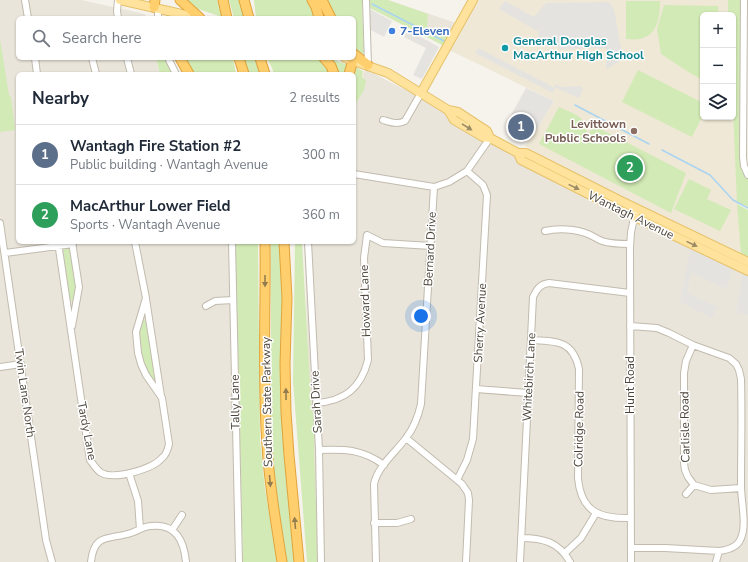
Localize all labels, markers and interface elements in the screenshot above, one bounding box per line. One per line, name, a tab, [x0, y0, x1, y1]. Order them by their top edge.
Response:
map controls	[700, 12, 736, 120]
button: +	[700, 12, 736, 48]
search box	[16, 16, 356, 60]
place label: 7-Eleven	[400, 23, 449, 39]
marker: 7-Eleven	[387, 26, 397, 36]
icon: search	[30, 27, 52, 49]
text: Search here	[62, 28, 142, 48]
place label: General Douglas MacArthur High School	[513, 33, 644, 63]
marker: General Douglas MacArthur High School	[500, 43, 510, 53]
button: −	[700, 48, 736, 84]
button: layers	[700, 84, 736, 120]
text: Nearby	[32, 87, 89, 110]
text: 2 results	[289, 89, 340, 107]
pin: 1	[508, 112, 534, 142]
place label: Levittown Public Schools	[545, 116, 626, 146]
one-way arrow	[461, 124, 472, 131]
marker: Levittown Public Schools	[629, 126, 639, 136]
text: Wantagh Fire Station #2	[70, 136, 241, 156]
text: 1	[41, 146, 49, 164]
text: 300 m	[302, 146, 340, 164]
pin: 2	[617, 153, 643, 183]
text: Public building · Wantagh Avenue	[70, 156, 268, 174]
one-way arrow	[569, 184, 580, 191]
street label: Wantagh Avenue	[585, 187, 677, 243]
text: MacArthur Lower Field	[70, 196, 231, 216]
text: 2	[41, 206, 49, 224]
text: 360 m	[302, 206, 340, 224]
street label: Bernard Drive	[420, 211, 440, 287]
text: Sports · Wantagh Avenue	[70, 216, 220, 234]
one-way arrow	[686, 241, 698, 247]
street label: Howard Lane	[356, 265, 374, 337]
one-way arrow	[262, 275, 269, 287]
street label: Sherry Avenue	[470, 283, 490, 363]
your location	[411, 306, 431, 326]
street label: Whitebirch Lane	[519, 332, 539, 422]
street label: Southern State Parkway	[258, 336, 276, 467]
street label: Twin Lane North	[11, 348, 39, 438]
street label: Hunt Road	[622, 356, 638, 414]
street label: Sarah Drive	[306, 370, 326, 434]
street label: Tally Lane	[227, 374, 243, 430]
one-way arrow	[282, 388, 289, 400]
street label: Colridge Road	[570, 391, 588, 467]
street label: Carlisle Road	[676, 391, 694, 463]
street label: Tardy Lane	[73, 400, 101, 462]
one-way arrow	[266, 475, 273, 487]
one-way arrow	[291, 517, 298, 529]

